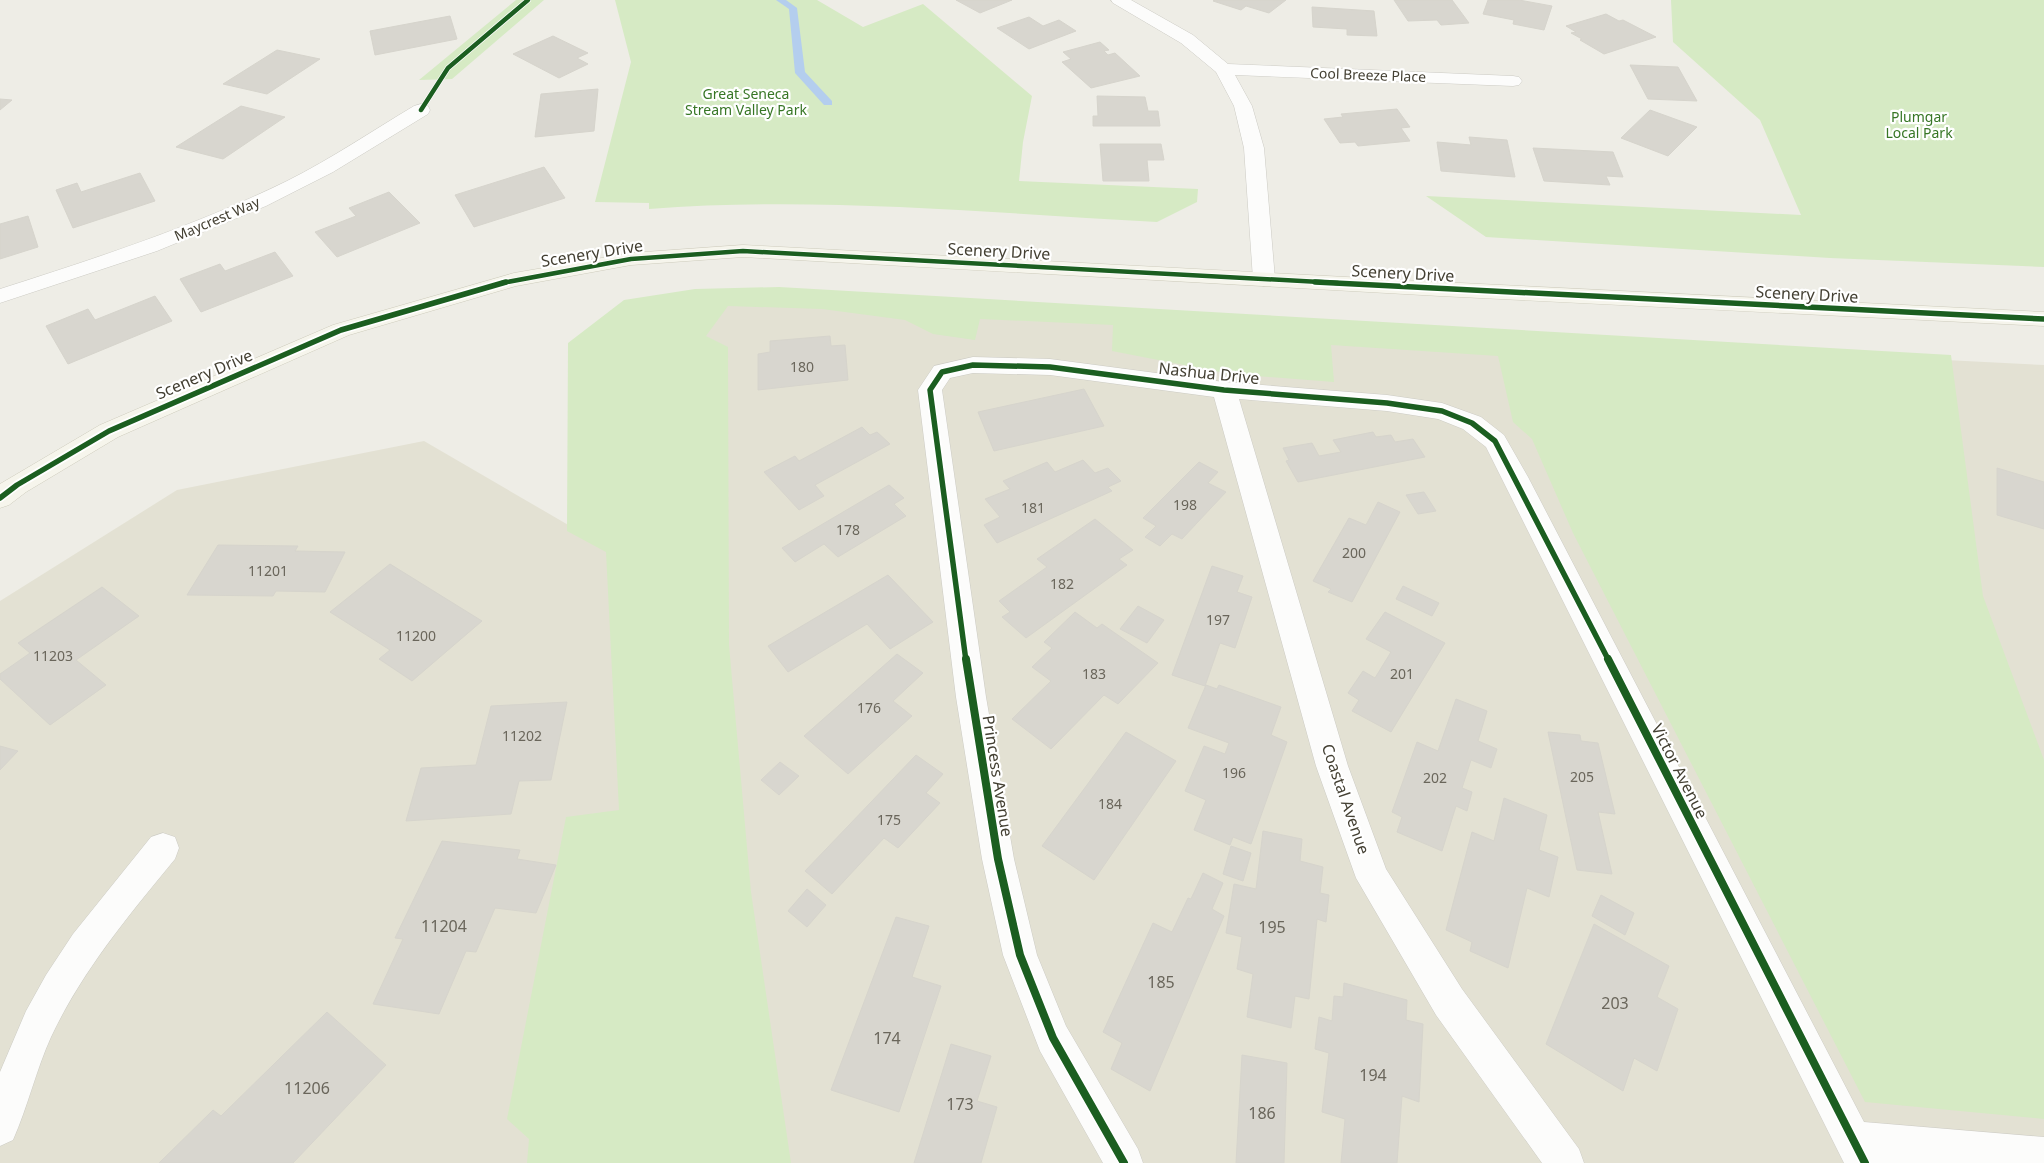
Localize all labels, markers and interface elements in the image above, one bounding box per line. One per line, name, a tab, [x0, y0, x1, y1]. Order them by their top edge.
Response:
street label: Cool Breeze Place	[1310, 63, 1426, 86]
park label: Great Seneca Stream Valley Park	[685, 84, 807, 119]
park label: Plumgar Local Park	[1885, 107, 1953, 142]
street label: Maycrest Way	[171, 192, 263, 245]
street label: Scenery Drive	[539, 234, 645, 272]
street label: Scenery Drive	[947, 237, 1051, 265]
street label: Scenery Drive	[1351, 259, 1455, 287]
street label: Scenery Drive	[1755, 280, 1859, 308]
street label: Scenery Drive	[152, 344, 256, 404]
house number: 180	[790, 357, 814, 376]
street label: Nashua Drive	[1157, 357, 1261, 389]
house number: 198	[1173, 495, 1197, 514]
house number: 181	[1021, 498, 1045, 517]
house number: 178	[836, 520, 860, 539]
house number: 200	[1342, 543, 1366, 562]
house number: 11201	[248, 561, 288, 580]
house number: 182	[1050, 574, 1074, 593]
house number: 197	[1206, 610, 1230, 629]
house number: 11200	[396, 626, 436, 645]
house number: 11203	[33, 646, 73, 665]
house number: 183	[1082, 664, 1106, 683]
house number: 201	[1390, 664, 1414, 683]
house number: 176	[857, 698, 881, 717]
street label: Princess Avenue	[978, 714, 1018, 838]
street label: Victor Avenue	[1647, 720, 1713, 822]
house number: 11202	[502, 726, 542, 745]
street label: Coastal Avenue	[1317, 741, 1375, 857]
house number: 196	[1222, 763, 1246, 782]
house number: 205	[1570, 767, 1594, 786]
house number: 202	[1423, 768, 1447, 787]
house number: 184	[1098, 794, 1122, 813]
house number: 175	[877, 810, 901, 829]
house number: 11204	[421, 915, 467, 937]
house number: 195	[1258, 916, 1286, 938]
house number: 185	[1147, 971, 1175, 993]
house number: 203	[1601, 992, 1629, 1014]
house number: 174	[873, 1027, 901, 1049]
house number: 194	[1359, 1064, 1387, 1086]
house number: 11206	[284, 1077, 330, 1099]
house number: 173	[946, 1093, 974, 1115]
house number: 186	[1248, 1102, 1276, 1124]

